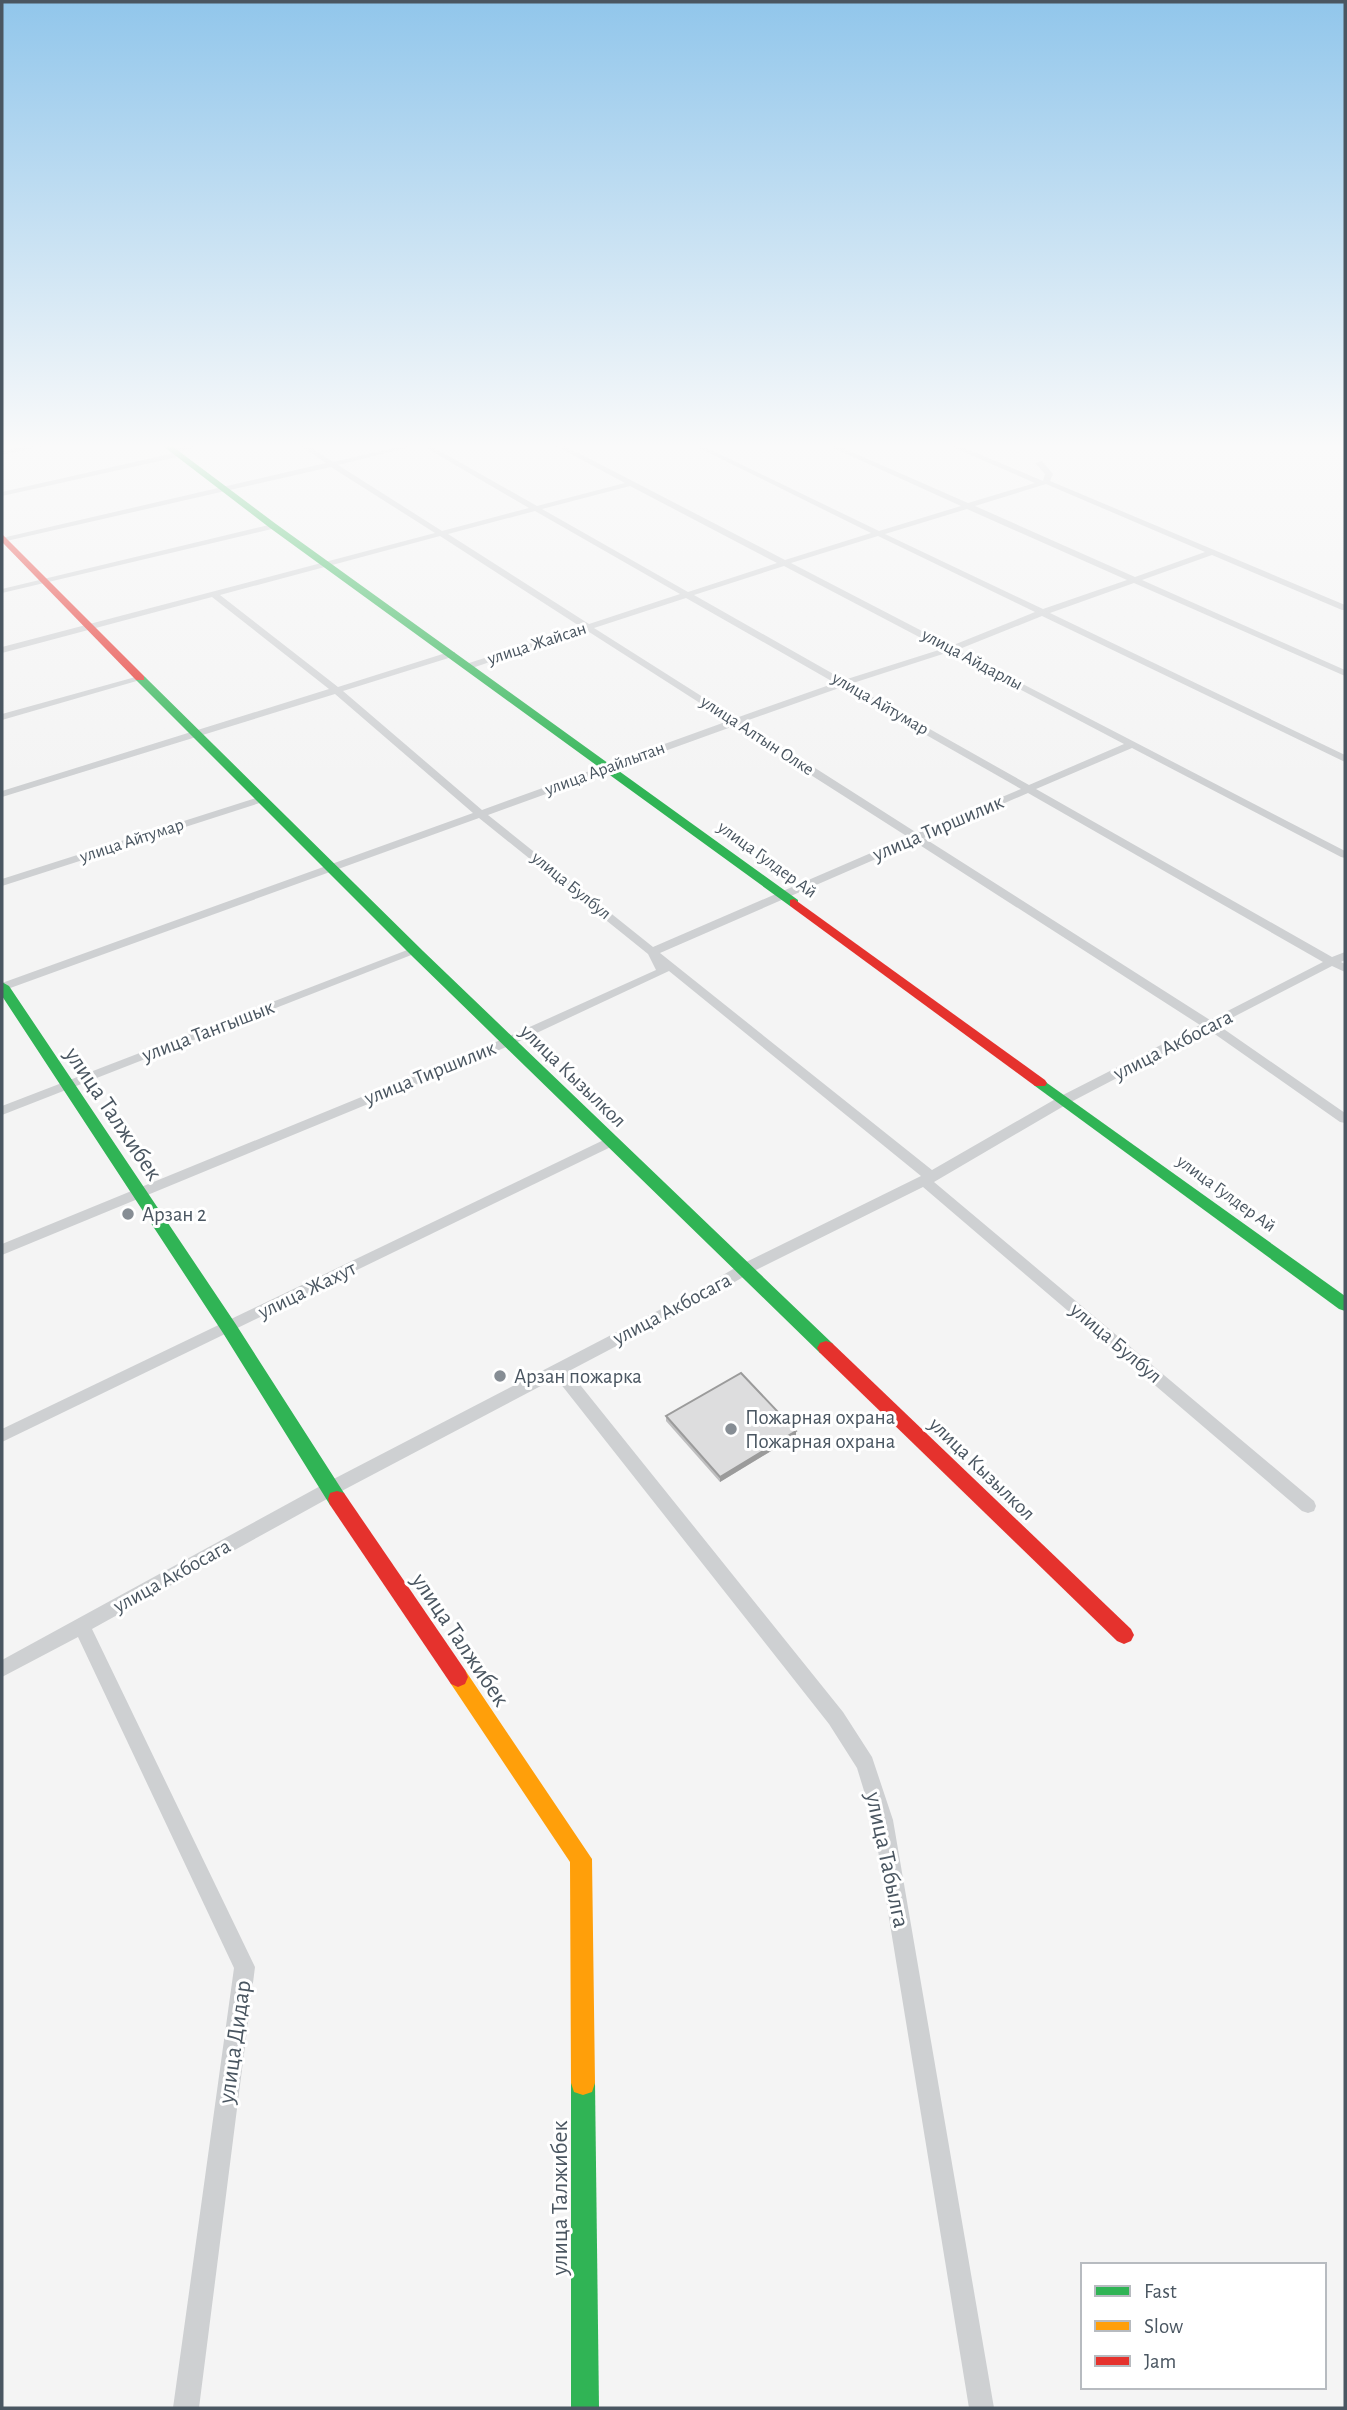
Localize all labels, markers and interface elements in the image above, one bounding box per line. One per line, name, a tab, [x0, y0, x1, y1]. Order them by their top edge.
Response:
street label: улица Жайсан	[484, 620, 589, 669]
street label: улица Айдарлы	[918, 625, 1025, 694]
street label: улица Айтумар	[828, 669, 931, 739]
street label: улица Алтын Олке	[696, 692, 817, 779]
street label: улица Арайлытан	[542, 739, 667, 799]
street label: улица Тиршилик	[869, 791, 1007, 865]
street label: улица Айтумар	[77, 816, 186, 867]
street label: улица Гулдер Ай	[713, 818, 820, 902]
street label: улица Булбул	[527, 847, 615, 923]
street label: улица Тангышык	[138, 996, 277, 1066]
street label: улица Акбосага	[1109, 1006, 1236, 1084]
street label: улица Кызылкол	[515, 1020, 630, 1132]
street label: улица Тиршилик	[360, 1037, 499, 1109]
street label: улица Талжибек	[59, 1042, 166, 1185]
street label: улица Гулдер Ай	[1172, 1152, 1279, 1236]
place label: Арзан 2	[142, 1204, 207, 1225]
marker: Арзан 2	[120, 1206, 136, 1222]
street label: улица Жахут	[254, 1257, 360, 1323]
street label: улица Акбосага	[609, 1269, 735, 1349]
street label: улица Булбул	[1065, 1298, 1166, 1387]
place label: Арзан пожарка	[514, 1366, 642, 1387]
marker: Арзан пожарка	[492, 1368, 508, 1384]
place label: Пожарная охрана Пожарная охрана	[745, 1407, 896, 1452]
street label: улица Кызылкол	[924, 1413, 1039, 1525]
marker: Пожарная охрана Пожарная охрана	[723, 1421, 739, 1437]
street label: улица Акбосага	[109, 1535, 234, 1617]
street label: улица Талжибек	[406, 1568, 513, 1711]
street label: улица Табылга	[861, 1789, 913, 1930]
street label: улица Дидар	[214, 1979, 256, 2106]
street label: улица Талжибек	[548, 2121, 572, 2276]
legend	[1081, 2263, 1326, 2389]
text: Fast	[1144, 2281, 1177, 2302]
text: Slow	[1144, 2316, 1183, 2337]
text: Jam	[1144, 2351, 1176, 2372]

